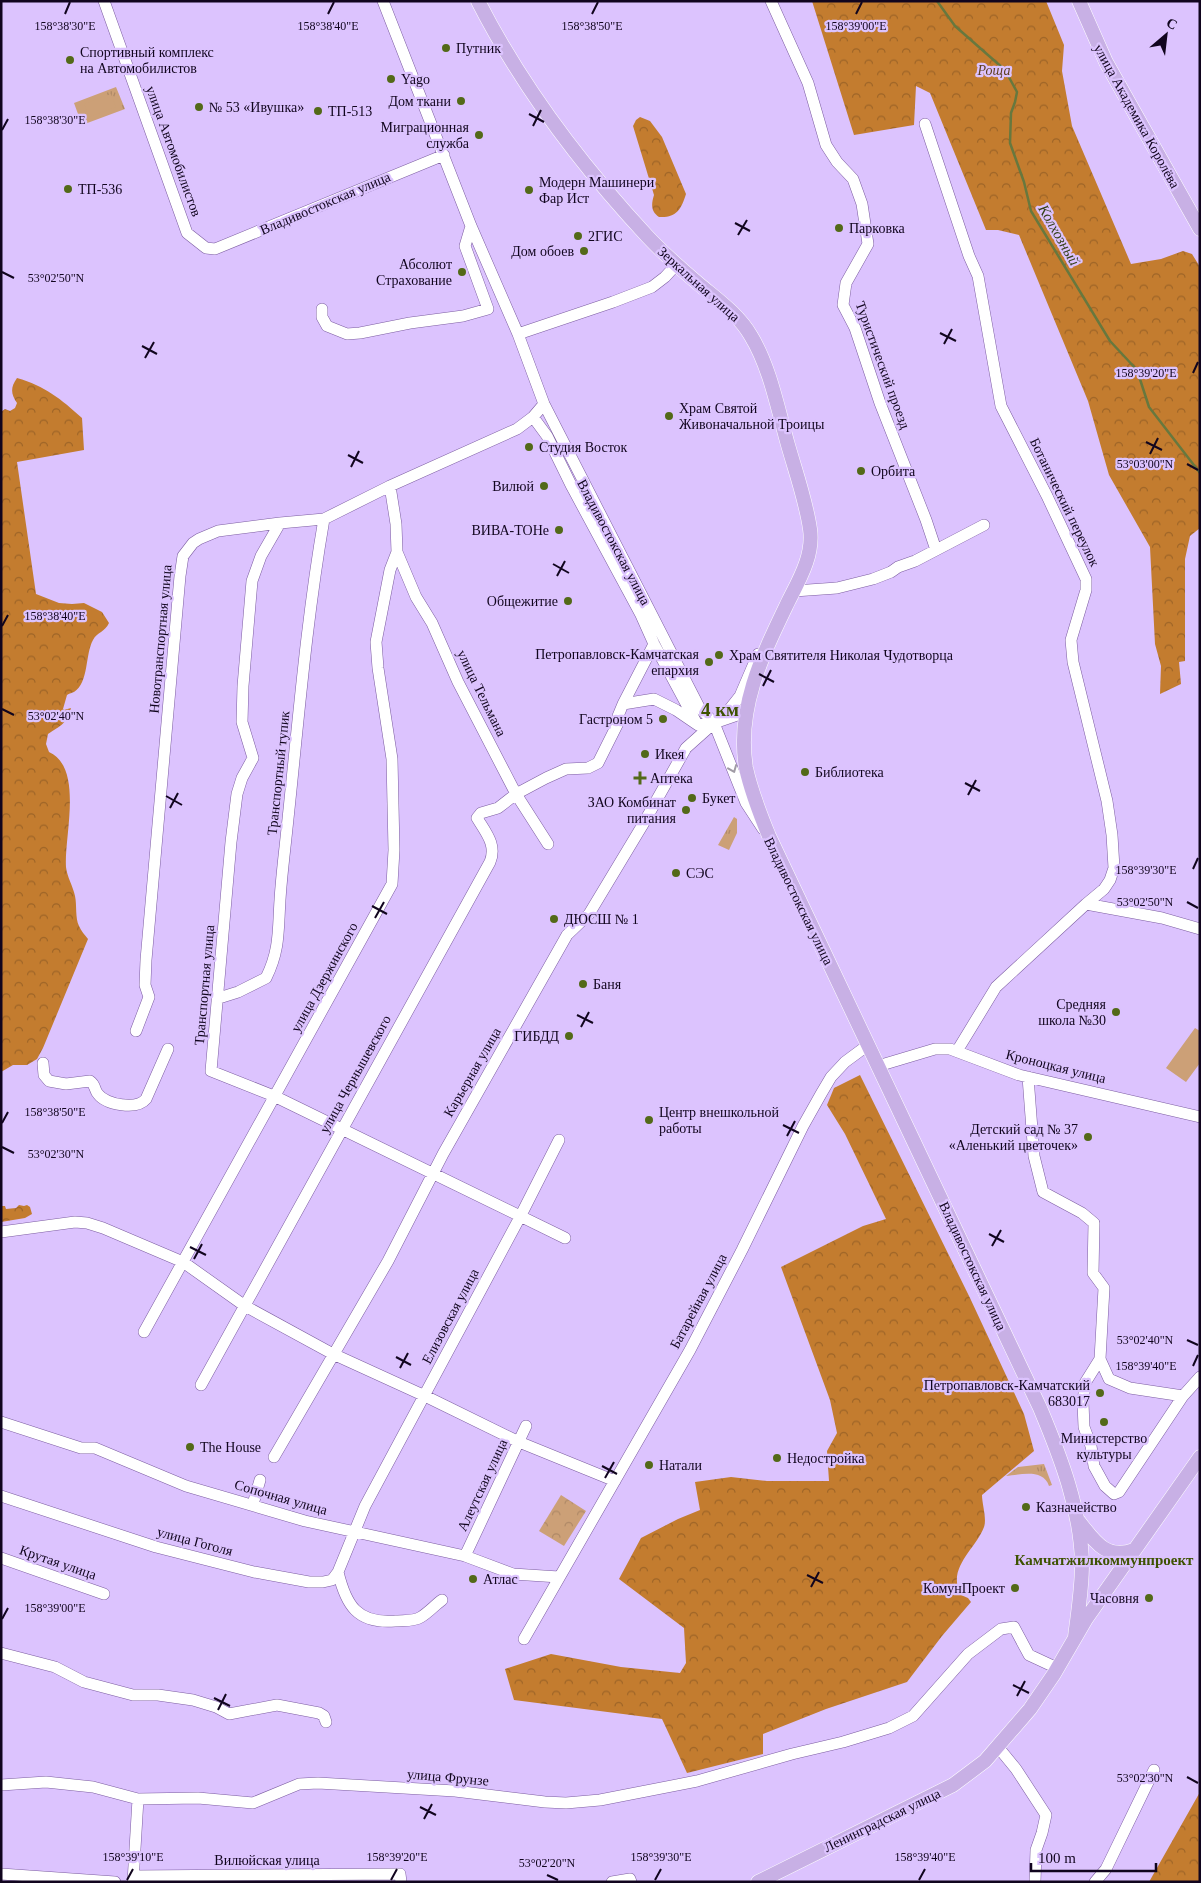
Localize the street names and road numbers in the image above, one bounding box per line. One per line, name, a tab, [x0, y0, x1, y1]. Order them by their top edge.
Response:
street label: улица Академика Королёва	[1091, 42, 1183, 192]
street label: улица Автомобилистов	[143, 84, 204, 219]
street label: Владивостокская улица	[258, 169, 393, 238]
street label: Зеркальная улица	[655, 244, 743, 326]
street label: Туристический проезд	[852, 299, 913, 431]
street label: Ботанический переулок	[1027, 435, 1102, 569]
street label: Владивостокская улица	[574, 477, 653, 608]
street label: Новотранспортная улица	[147, 563, 175, 714]
street label: улица Тельмана	[454, 648, 509, 740]
street label: Транспортный тупик	[265, 710, 293, 836]
street label: Владивостокская улица	[761, 835, 836, 968]
street label: улица Дзержинского	[288, 920, 361, 1035]
street label: Транспортная улица	[192, 924, 217, 1046]
street label: улица Чернышевского	[317, 1013, 394, 1136]
street label: Карьерная улица	[441, 1024, 504, 1119]
street label: Кроноцкая улица	[1004, 1047, 1108, 1086]
street label: Владивостокская улица	[936, 1200, 1009, 1334]
street label: Батарейная улица	[667, 1251, 730, 1351]
street label: Елизовская улица	[419, 1265, 482, 1366]
street label: Алеутская улица	[455, 1436, 511, 1534]
street label: Сопочная улица	[233, 1477, 330, 1518]
street label: улица Гоголя	[155, 1524, 235, 1559]
street label: Крутая улица	[17, 1542, 99, 1583]
street label: улица Фрунзе	[406, 1766, 490, 1789]
street label: Ленинградская улица	[822, 1785, 944, 1855]
street label: Вилюйская улица	[214, 1853, 320, 1868]

